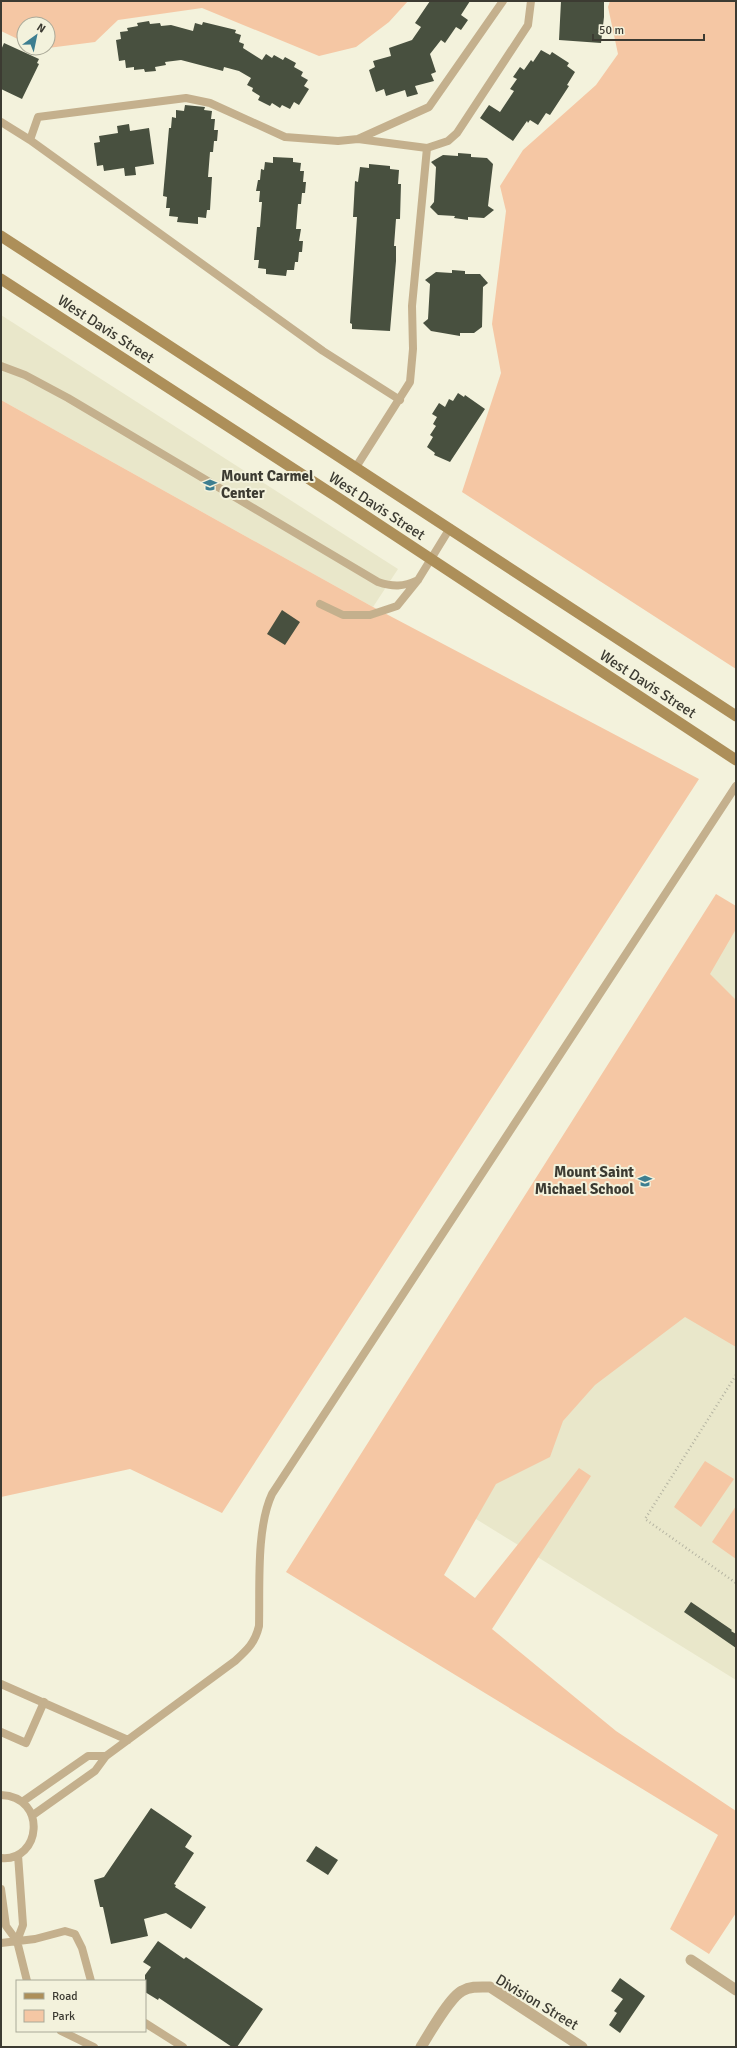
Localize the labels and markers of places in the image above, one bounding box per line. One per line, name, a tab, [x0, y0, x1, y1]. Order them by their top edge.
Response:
place label: Mount Carmel Center	[221, 467, 314, 502]
school or university icon: Mount Carmel Center	[202, 477, 218, 493]
place label: Mount Saint Michael School	[535, 1163, 634, 1198]
school or university icon: Mount Saint Michael School	[637, 1173, 653, 1189]

